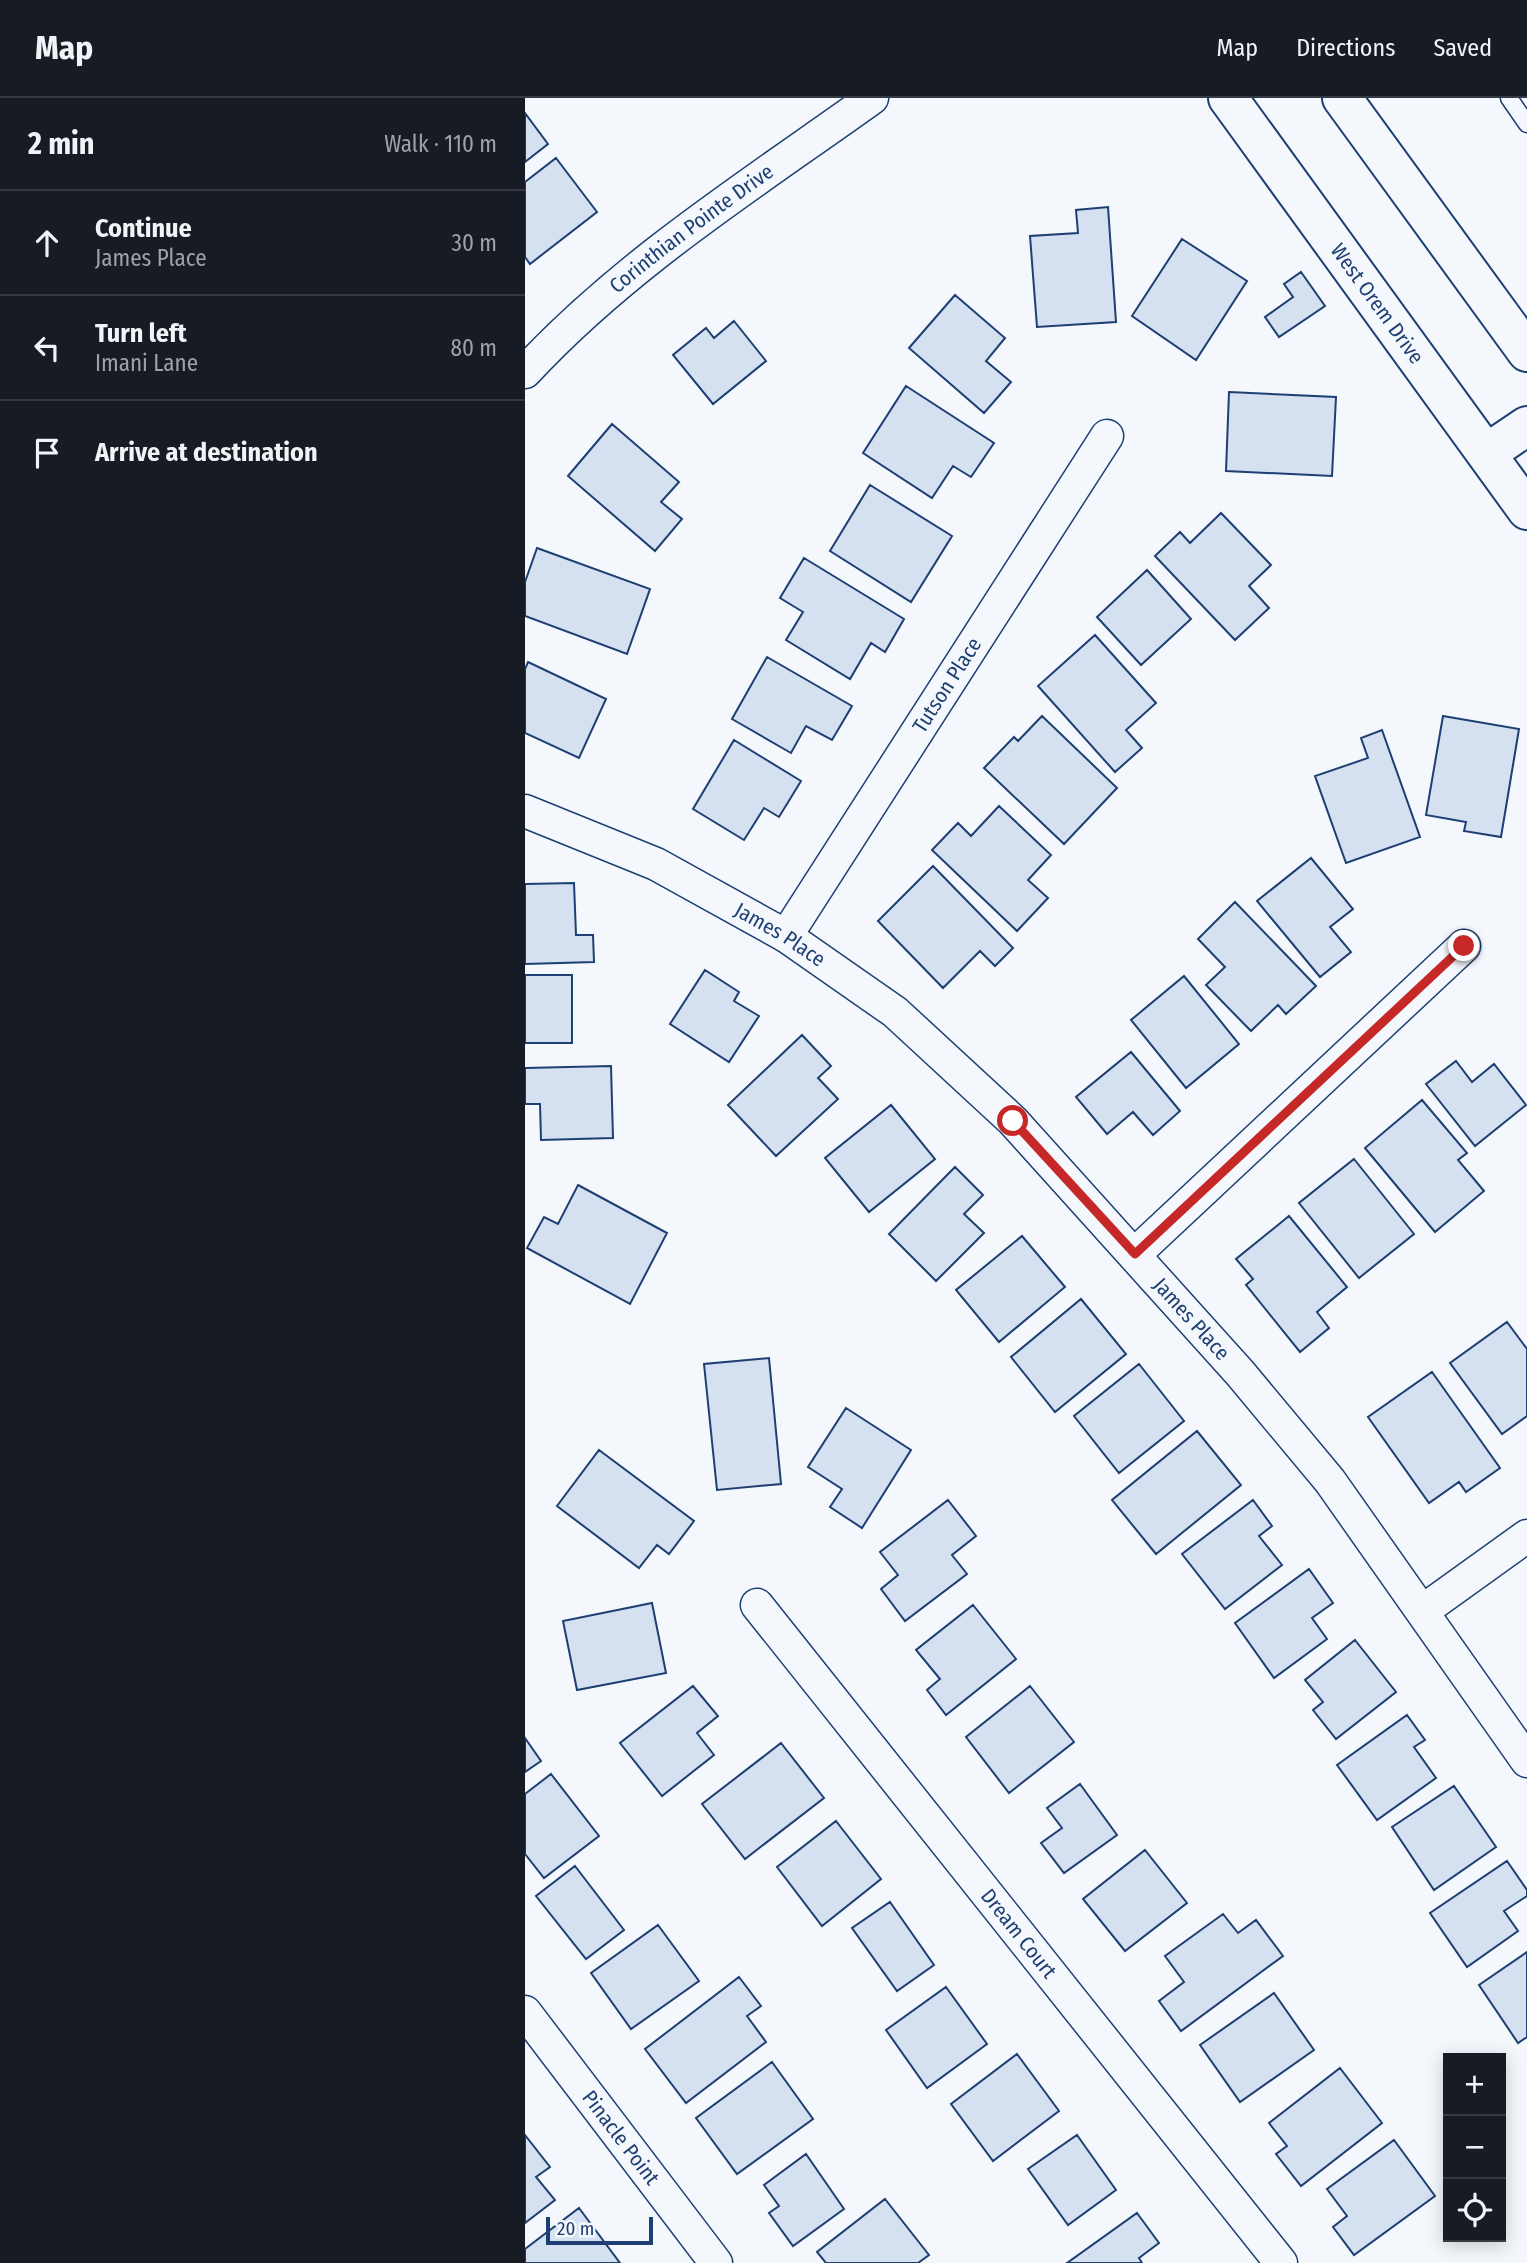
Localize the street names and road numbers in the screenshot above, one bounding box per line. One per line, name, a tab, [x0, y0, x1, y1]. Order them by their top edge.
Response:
street label: Corinthian Pointe Drive	[604, 159, 778, 299]
street label: West Orem Drive	[1325, 238, 1430, 369]
street label: Tutson Place	[907, 633, 987, 738]
street label: James Place	[730, 897, 830, 972]
street label: James Place	[1148, 1272, 1235, 1366]
street label: Dream Court	[975, 1884, 1062, 1984]
street label: Pinacle Point	[576, 2085, 665, 2190]

